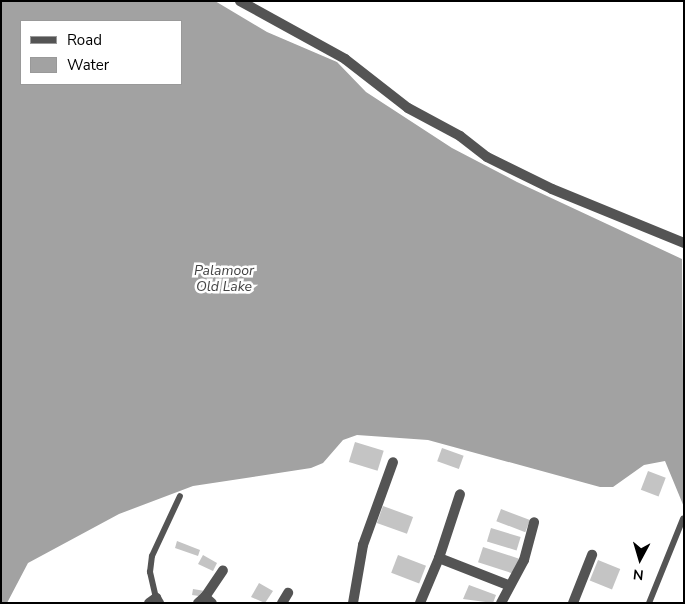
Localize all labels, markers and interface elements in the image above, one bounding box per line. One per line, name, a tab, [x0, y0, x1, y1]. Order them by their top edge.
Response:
legend	[20, 20, 182, 85]
text: Road	[67, 30, 102, 50]
text: Water	[67, 55, 109, 75]
water label: Palamoor Old Lake	[194, 263, 254, 296]
north arrow	[615, 534, 665, 584]
text: N	[632, 564, 645, 584]

